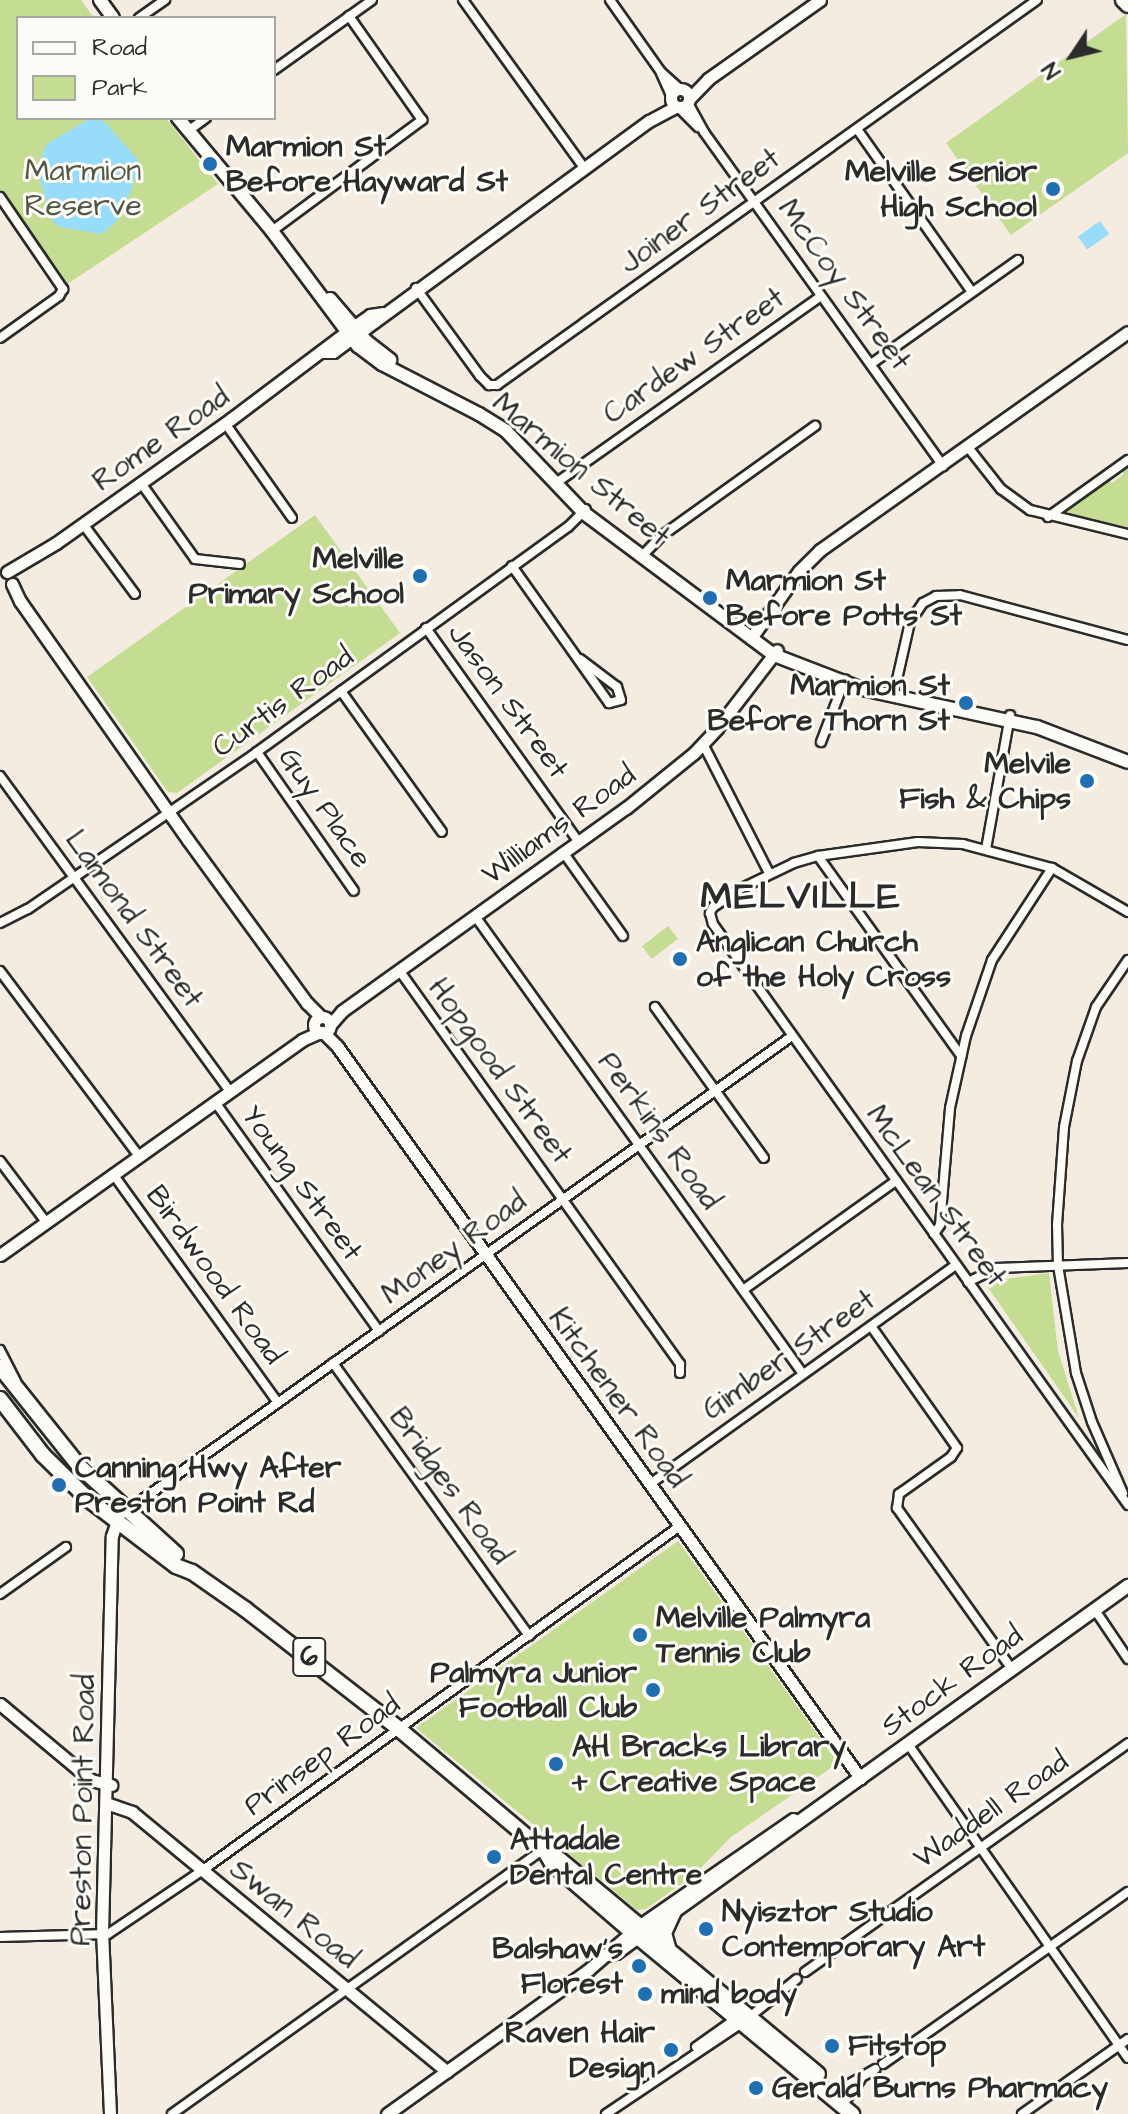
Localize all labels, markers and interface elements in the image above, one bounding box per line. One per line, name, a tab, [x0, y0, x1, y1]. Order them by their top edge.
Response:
legend	[16, 16, 276, 120]
north arrow	[1032, 16, 1112, 96]
text: Road	[92, 31, 147, 65]
text: N	[1035, 56, 1069, 85]
text: Park	[92, 71, 148, 105]
place label: Marmion St Before Hayward St	[226, 129, 508, 200]
street label: Joiner Street	[613, 141, 787, 281]
park label: Marmion Reserve	[24, 153, 142, 224]
place label: Melville Senior High School	[845, 154, 1037, 224]
marker: Marmion St Before Hayward St	[201, 155, 219, 173]
marker: Melville Senior High School	[1044, 180, 1062, 198]
street label: McCoy Street	[770, 192, 918, 378]
street label: Cardew Street	[596, 280, 792, 432]
street label: Rome Road	[86, 379, 236, 499]
street label: Marmion Street	[485, 385, 677, 555]
place label: Melville Primary School	[189, 541, 404, 612]
place label: Marmion St Before Potts St	[726, 563, 962, 634]
marker: Melville Primary School	[411, 567, 429, 585]
marker: Marmion St Before Potts St	[701, 589, 719, 607]
street label: Jason Street	[440, 617, 576, 785]
street label: Curtis Road	[205, 639, 361, 765]
place label: Marmion St Before Thorn St	[708, 668, 950, 738]
marker: Marmion St Before Thorn St	[957, 694, 975, 712]
street label: Guy Place	[270, 741, 380, 875]
place label: Melvile Fish & Chips	[899, 746, 1071, 816]
street label: Williams Road	[475, 757, 643, 893]
marker: Melvile Fish & Chips	[1078, 772, 1096, 790]
street label: Lamond Street	[57, 823, 211, 1015]
district label: MELVILLE	[701, 875, 901, 921]
place label: Anglican Church of the Holy Cross	[696, 924, 951, 994]
marker: Anglican Church of the Holy Cross	[671, 950, 689, 968]
street label: Hopgood Street	[421, 971, 579, 1171]
street label: Perkins Road	[590, 1045, 728, 1217]
street label: Young Street	[234, 1098, 370, 1268]
street label: McLean Street	[858, 1098, 1014, 1294]
street label: Birdwood Road	[138, 1179, 292, 1371]
street label: Money Road	[375, 1183, 533, 1313]
street label: Gimber Street	[696, 1282, 882, 1428]
street label: Kitchener Road	[541, 1301, 695, 1495]
street label: Bridges Road	[381, 1400, 519, 1572]
place label: Canning Hwy After Preston Point Rd	[75, 1450, 341, 1520]
marker: Canning Hwy After Preston Point Rd	[50, 1476, 68, 1494]
place label: Melville Palmyra Tennis Club	[656, 1600, 870, 1670]
street label: Stock Road	[874, 1617, 1030, 1745]
marker: Melville Palmyra Tennis Club	[631, 1626, 649, 1644]
road number: 6	[291, 1633, 327, 1681]
place label: Palmyra Junior Football Club	[430, 1655, 637, 1726]
street label: Preston Point Road	[63, 1674, 103, 1946]
marker: Palmyra Junior Football Club	[644, 1681, 662, 1699]
street label: Prinsep Road	[237, 1686, 407, 1824]
place label: AH Bracks Library + Creative Space	[572, 1729, 846, 1800]
street label: Waddell Road	[907, 1743, 1075, 1877]
marker: AH Bracks Library + Creative Space	[547, 1755, 565, 1773]
place label: Attadale Dental Centre	[510, 1822, 702, 1892]
marker: Attadale Dental Centre	[485, 1848, 503, 1866]
street label: Swan Road	[223, 1851, 365, 1977]
place label: Nyisztor Studio Contemporary Art	[722, 1894, 985, 1964]
marker: Nyisztor Studio Contemporary Art	[697, 1920, 715, 1938]
place label: Balshaw's Florest	[492, 1931, 623, 2002]
marker: Balshaw's Florest	[630, 1957, 648, 1975]
place label: mind body	[661, 1976, 797, 2012]
marker: mind body	[636, 1985, 654, 2003]
place label: Raven Hair Design	[505, 2015, 655, 2086]
place label: Fitstop	[848, 2028, 946, 2064]
marker: Fitstop	[823, 2037, 841, 2055]
marker: Raven Hair Design	[662, 2041, 680, 2059]
place label: Gerald Burns Pharmacy	[772, 2070, 1108, 2106]
marker: Gerald Burns Pharmacy	[747, 2079, 765, 2097]

